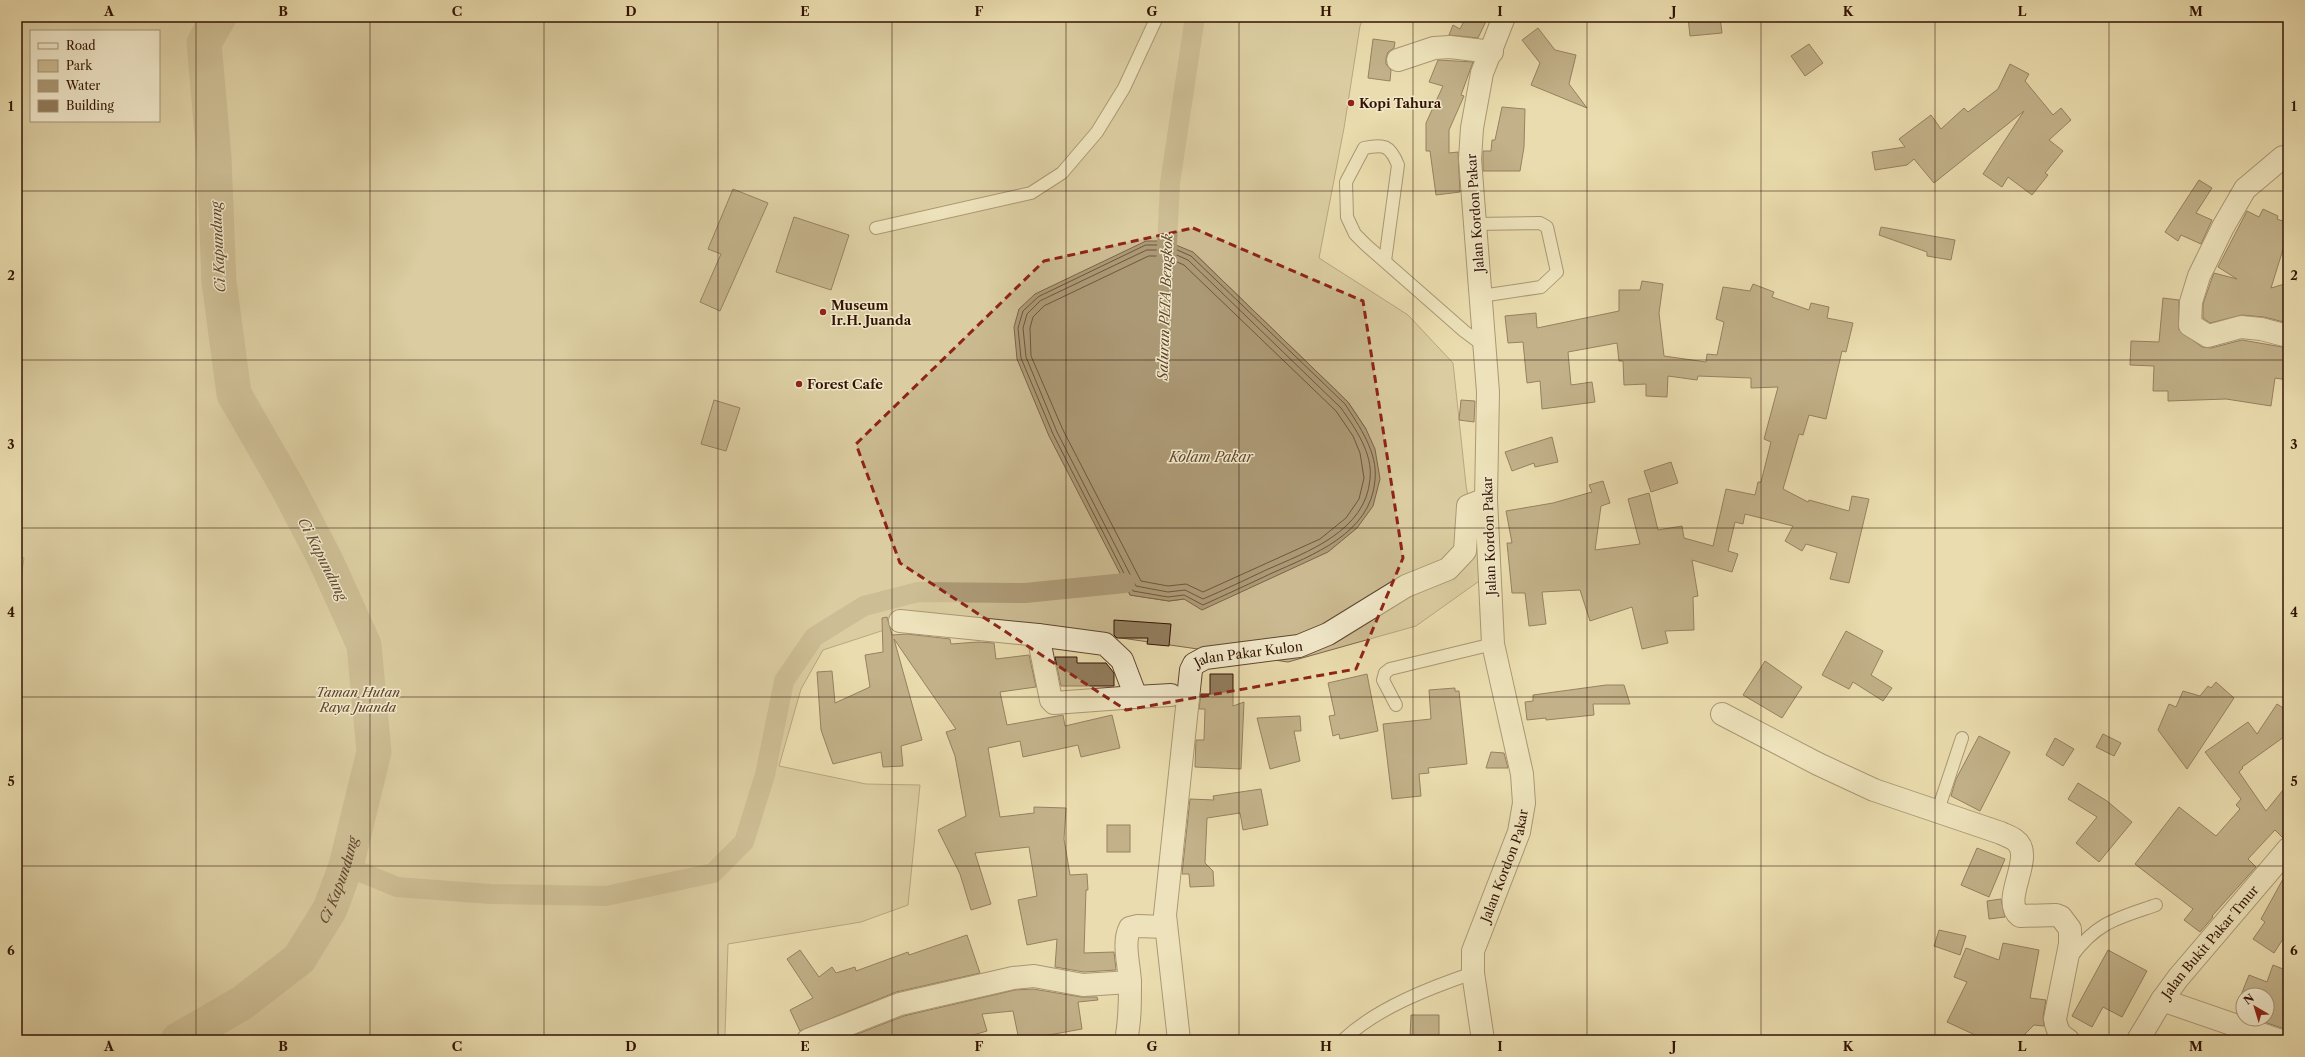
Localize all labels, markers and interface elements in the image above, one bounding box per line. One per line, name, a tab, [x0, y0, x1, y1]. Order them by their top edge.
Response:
text: A	[103, 3, 115, 19]
text: B	[278, 3, 288, 19]
text: C	[452, 3, 462, 19]
text: D	[625, 3, 637, 19]
text: E	[800, 3, 810, 19]
text: F	[975, 3, 984, 19]
text: G	[1146, 3, 1158, 19]
text: H	[1320, 3, 1332, 19]
text: I	[1497, 3, 1503, 19]
text: J	[1669, 3, 1677, 19]
text: K	[1843, 3, 1854, 19]
text: L	[2018, 3, 2027, 19]
text: M	[2189, 3, 2203, 19]
legend	[30, 30, 160, 122]
text: Road	[66, 38, 96, 53]
text: Park	[66, 58, 93, 73]
text: Water	[65, 78, 100, 93]
place label: Kopi Tahura	[1359, 95, 1442, 111]
text: 1	[8, 98, 14, 114]
text: Building	[66, 98, 114, 113]
marker: Kopi Tahura	[1346, 98, 1356, 108]
text: 1	[2291, 98, 2297, 114]
street label: Jalan Kordon Pakar	[1463, 153, 1487, 275]
water label: Ci Kapundung	[207, 199, 229, 293]
water label: Saluran PLTA Bengkok	[1153, 233, 1177, 381]
text: 2	[7, 267, 15, 283]
text: 2	[2290, 267, 2298, 283]
place label: Museum Ir.H. Juanda	[831, 297, 912, 328]
marker: Museum Ir.H. Juanda	[818, 307, 828, 317]
place label: Forest Cafe	[807, 376, 883, 392]
marker: Forest Cafe	[794, 379, 804, 389]
text: 3	[7, 436, 15, 452]
text: 3	[2290, 436, 2298, 452]
water label: Kolam Pakar	[1168, 448, 1255, 466]
street label: Jalan Kordon Pakar	[1479, 476, 1499, 598]
water label: Ci Kapundung	[294, 514, 353, 605]
text: 4	[7, 604, 15, 620]
text: 4	[2290, 604, 2298, 620]
street label: Jalan Pakar Kulon	[1189, 638, 1304, 671]
park label: Taman Hutan Raya Juanda	[316, 684, 400, 715]
text: 5	[7, 773, 15, 789]
text: 5	[2290, 773, 2298, 789]
street label: Jalan Kordon Pakar	[1476, 807, 1531, 926]
water label: Ci Kapundung	[314, 833, 362, 927]
street label: Jalan Bukit Pakar Tmur	[2157, 882, 2262, 1003]
text: 6	[7, 942, 15, 958]
text: 6	[2290, 942, 2298, 958]
north arrow	[2235, 987, 2275, 1027]
text: N	[2241, 990, 2257, 1008]
text: A	[103, 1038, 115, 1054]
text: B	[278, 1038, 288, 1054]
text: C	[452, 1038, 462, 1054]
text: D	[625, 1038, 637, 1054]
text: E	[800, 1038, 810, 1054]
text: F	[975, 1038, 984, 1054]
text: G	[1146, 1038, 1158, 1054]
text: H	[1320, 1038, 1332, 1054]
text: I	[1497, 1038, 1503, 1054]
text: J	[1669, 1038, 1677, 1054]
text: K	[1843, 1038, 1854, 1054]
text: L	[2018, 1038, 2027, 1054]
text: M	[2189, 1038, 2203, 1054]

